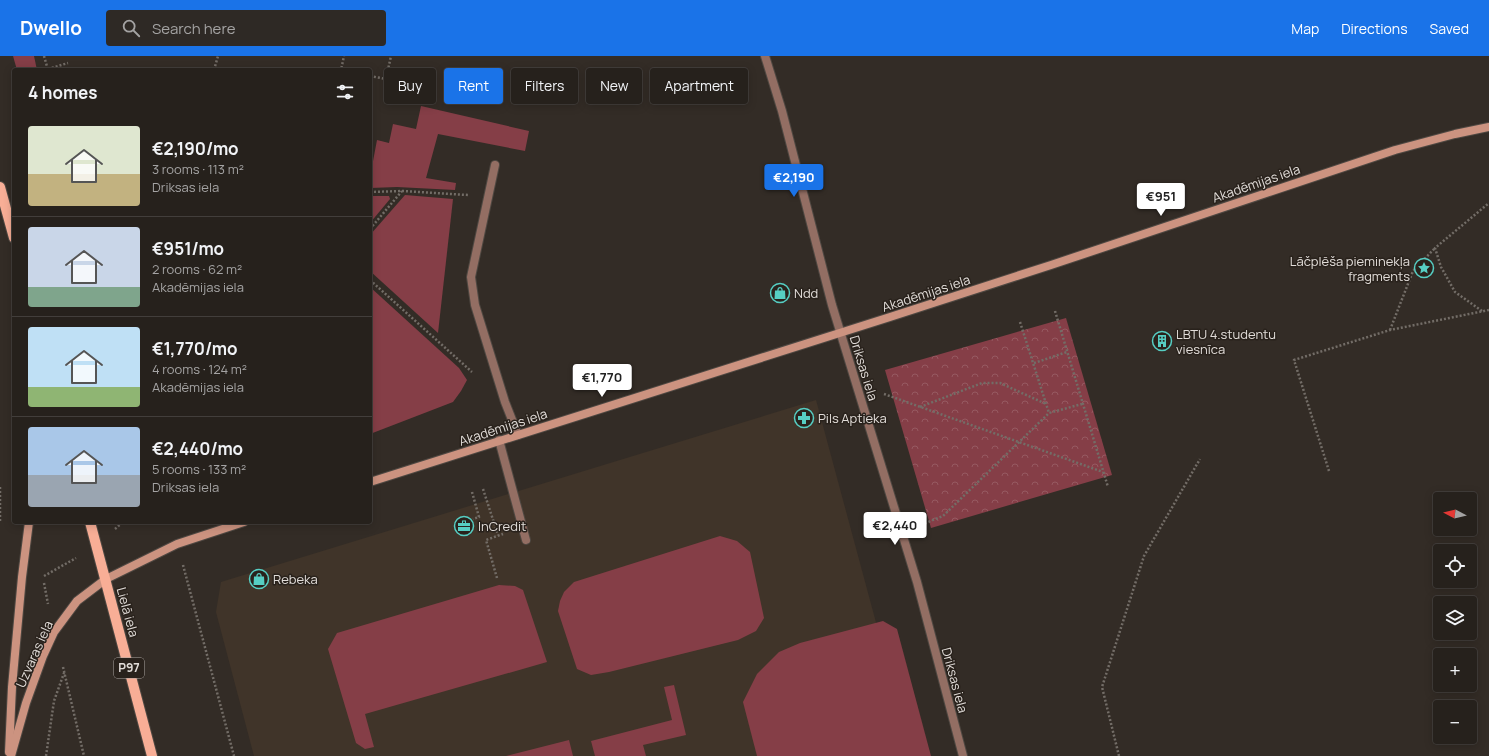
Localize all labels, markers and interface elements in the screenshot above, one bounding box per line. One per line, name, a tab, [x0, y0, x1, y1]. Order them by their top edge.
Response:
search box	[106, 10, 386, 46]
text: Dwello	[20, 15, 82, 41]
icon: search	[120, 17, 142, 39]
text: Search here	[152, 18, 235, 39]
text: Map	[1291, 19, 1319, 38]
text: Directions	[1341, 19, 1408, 38]
text: Saved	[1430, 19, 1469, 38]
chip: Buy	[384, 68, 436, 104]
chip: Rent	[444, 68, 503, 104]
chip: Filters	[511, 68, 578, 104]
chip: New	[586, 68, 642, 104]
chip: Apartment	[650, 68, 748, 104]
text: 4 homes	[28, 81, 97, 104]
icon: filters	[334, 81, 356, 103]
text: €2,190/mo	[152, 137, 239, 160]
icon: home	[60, 142, 108, 190]
text: 3 rooms · 113 m²	[152, 160, 244, 178]
street label: Akadēmijas iela	[1210, 160, 1302, 206]
pin: €2,190	[761, 164, 827, 198]
text: €2,190	[773, 168, 815, 186]
text: Driksas iela	[152, 178, 219, 196]
pin: €951	[1137, 183, 1185, 217]
text: €951	[1146, 187, 1176, 205]
text: €951/mo	[152, 237, 224, 260]
icon: home	[60, 243, 108, 291]
place label: Lāčplēša pieminekļa fragments	[1290, 252, 1410, 285]
place icon: Lāčplēša pieminekļa fragments	[1413, 257, 1435, 279]
text: 2 rooms · 62 m²	[152, 260, 242, 278]
street label: Akadēmijas iela	[880, 270, 972, 316]
text: Akadēmijas iela	[152, 278, 244, 296]
shop icon: Ndd	[769, 282, 791, 304]
place label: Ndd	[794, 284, 818, 302]
place label: LBTU 4.studentu viesnīca	[1176, 325, 1276, 358]
building icon: LBTU 4.studentu viesnīca	[1151, 330, 1173, 352]
street label: Driksas iela	[846, 333, 882, 403]
text: €1,770/mo	[152, 337, 237, 360]
icon: home	[60, 343, 108, 391]
text: 4 rooms · 124 m²	[152, 360, 247, 378]
pin: €1,770	[569, 364, 635, 398]
text: €1,770	[582, 368, 622, 386]
text: Akadēmijas iela	[152, 378, 244, 396]
street label: Akadēmijas iela	[457, 404, 549, 450]
pharmacy icon: Pils Aptieka	[793, 407, 815, 429]
place label: Pils Aptieka	[818, 409, 887, 427]
text: €2,440/mo	[152, 437, 243, 460]
icon: home	[60, 443, 108, 491]
text: 5 rooms · 133 m²	[152, 460, 246, 478]
text: Driksas iela	[152, 478, 219, 496]
north arrow	[1433, 492, 1477, 536]
map controls	[1433, 492, 1477, 744]
pin: €2,440	[862, 512, 928, 546]
office icon: InCredit	[453, 515, 475, 537]
text: €2,440	[873, 516, 917, 534]
place label: InCredit	[478, 517, 526, 535]
button: locate	[1433, 544, 1477, 588]
shop icon: Rebeka	[248, 568, 270, 590]
place label: Rebeka	[273, 570, 318, 588]
street label: Lielā iela	[113, 585, 143, 639]
button: layers	[1433, 596, 1477, 640]
street label: Uzvaras iela	[11, 618, 57, 690]
street label: Driksas iela	[938, 645, 972, 715]
button: +	[1433, 648, 1477, 692]
road number: P97	[114, 658, 144, 678]
button: −	[1433, 700, 1477, 744]

